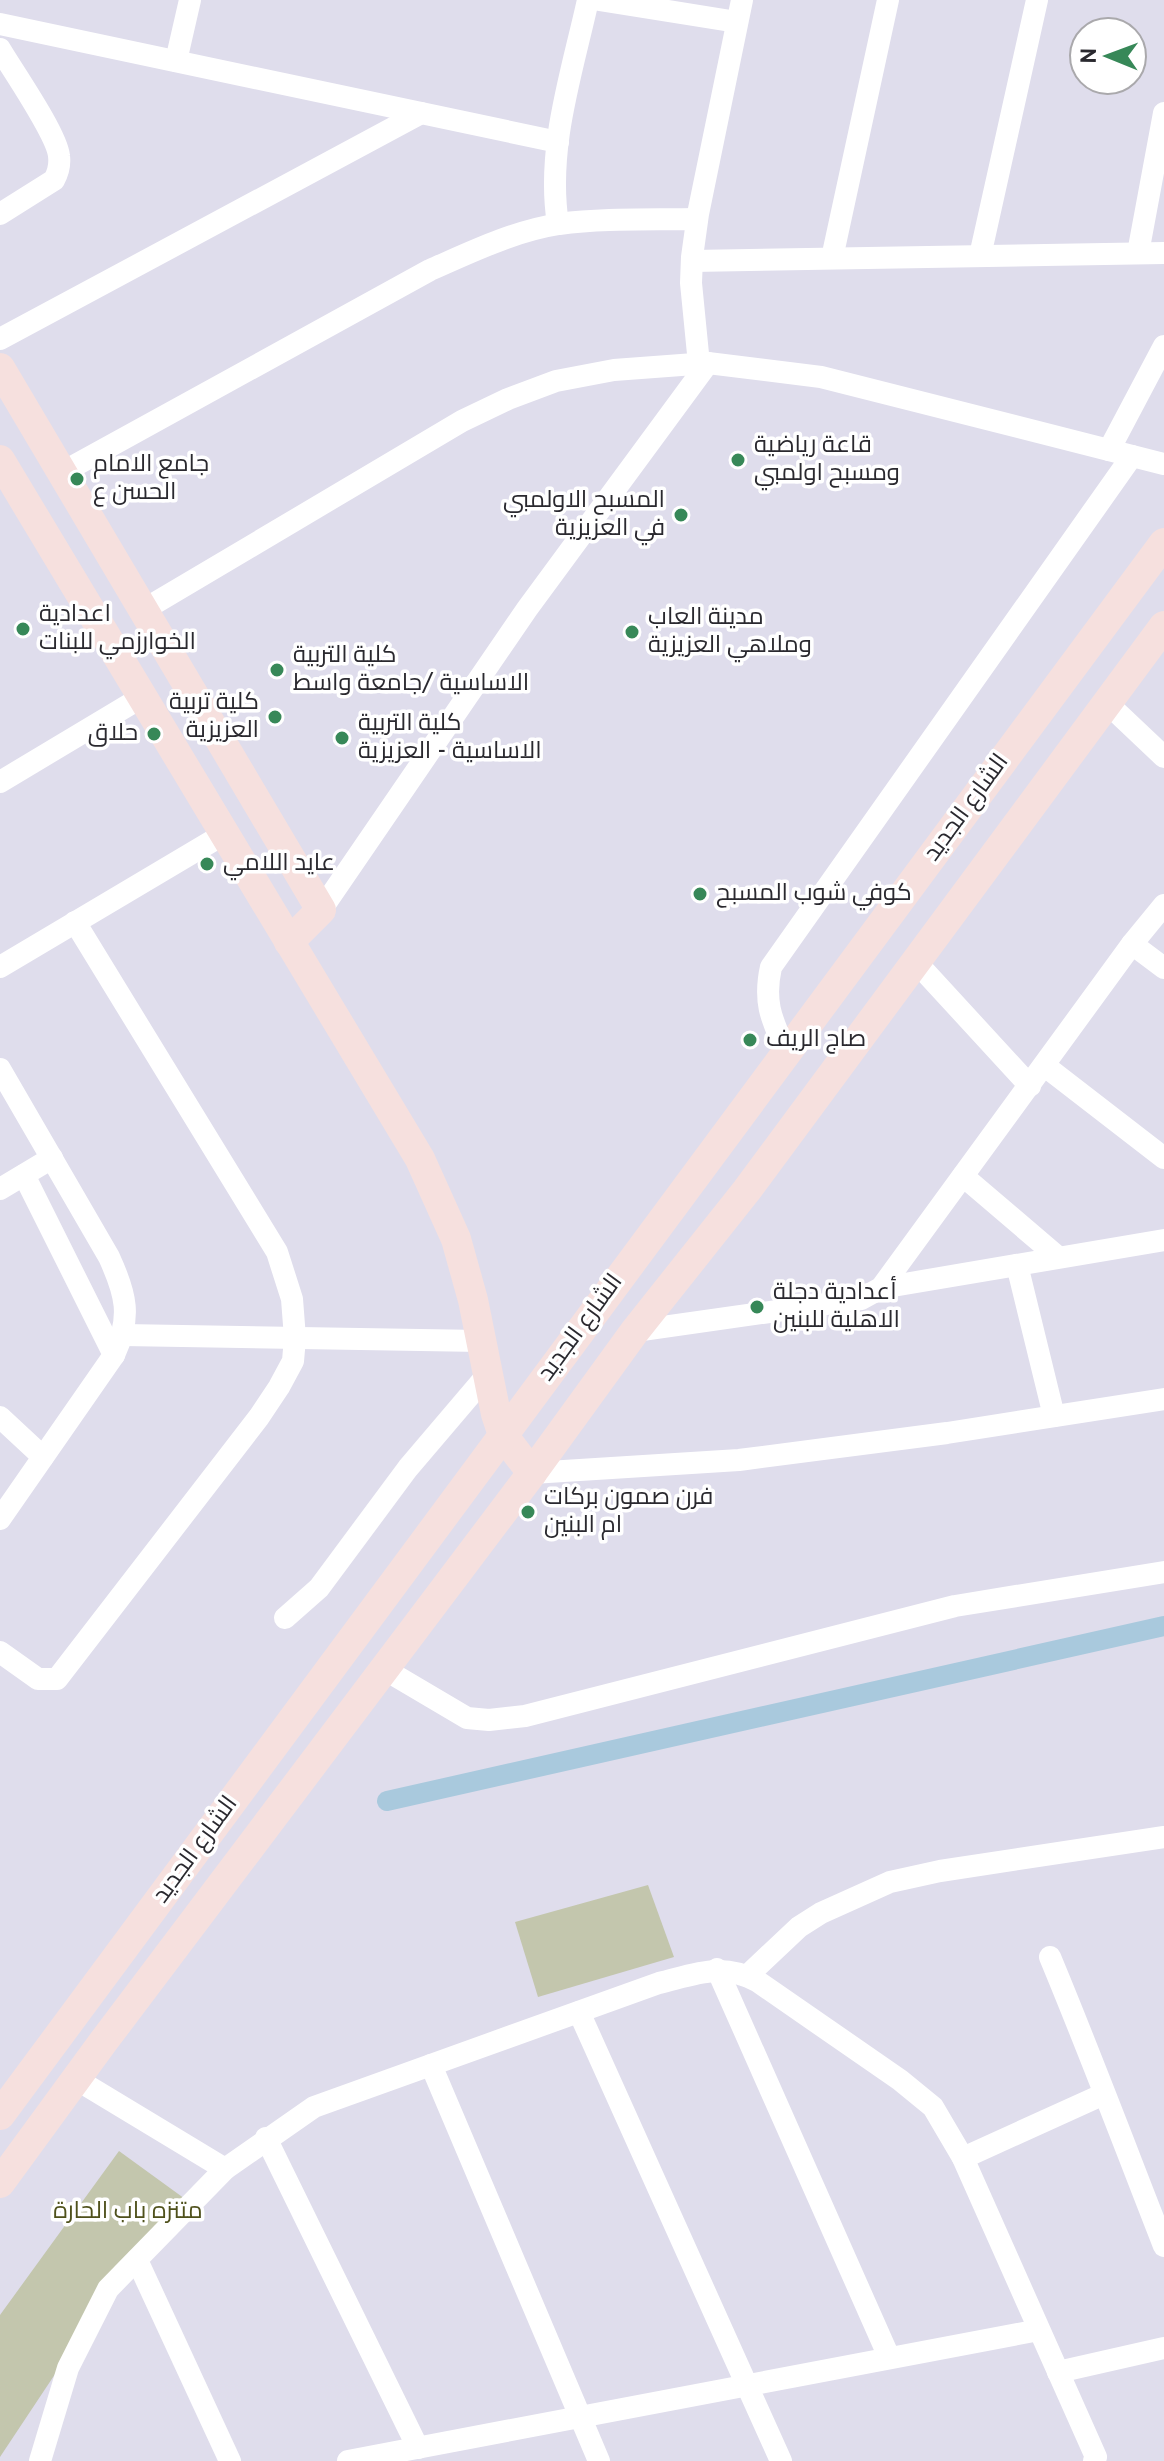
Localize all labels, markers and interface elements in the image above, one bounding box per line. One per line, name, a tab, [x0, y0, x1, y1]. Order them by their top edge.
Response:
north arrow	[1068, 16, 1148, 96]
text: N	[1077, 48, 1104, 64]
place label: قاعة رياضية ومسبح اولمبي	[754, 431, 900, 491]
place label: جامع الامام الحسن ع	[93, 450, 209, 508]
marker: قاعة رياضية ومسبح اولمبي	[729, 451, 747, 469]
marker: جامع الامام الحسن ع	[68, 470, 86, 488]
place label: المسبح الاولمبي في العزيزية	[503, 486, 665, 546]
marker: المسبح الاولمبي في العزيزية	[672, 506, 690, 524]
place label: اعدادية الخوارزمي للبنات	[39, 600, 196, 660]
place label: مدينة العاب وملاهي العزيزية	[648, 603, 812, 663]
marker: اعدادية الخوارزمي للبنات	[14, 620, 32, 638]
marker: مدينة العاب وملاهي العزيزية	[623, 623, 641, 641]
place label: كلية التربية الاساسية /جامعة واسط	[293, 641, 529, 699]
marker: كلية التربية الاساسية /جامعة واسط	[268, 661, 286, 679]
place label: كلية تربية العزيزية	[169, 688, 259, 746]
marker: كلية تربية العزيزية	[266, 708, 284, 726]
place label: كلية التربية الاساسية - العزيزية	[358, 709, 542, 767]
place label: حلاق	[88, 719, 138, 749]
marker: حلاق	[145, 725, 163, 743]
marker: كلية التربية الاساسية - العزيزية	[333, 729, 351, 747]
street label: الشارع الجديد	[918, 748, 1016, 868]
place label: عايد اللامي	[223, 849, 335, 881]
marker: عايد اللامي	[198, 855, 216, 873]
place label: كوفي شوب المسبح	[716, 879, 912, 911]
marker: كوفي شوب المسبح	[691, 885, 709, 903]
place label: صاج الريف	[766, 1025, 866, 1055]
marker: صاج الريف	[741, 1031, 759, 1049]
street label: الشارع الجديد	[532, 1268, 630, 1388]
place label: أعدادية دجلة الاهلية للبنين	[773, 1275, 900, 1336]
marker: أعدادية دجلة الاهلية للبنين	[748, 1298, 766, 1316]
place label: فرن صمون بركات ام البنين	[544, 1483, 713, 1541]
marker: فرن صمون بركات ام البنين	[519, 1503, 537, 1521]
street label: الشارع الجديد	[147, 1790, 245, 1910]
park label: متنزه باب الحارة	[53, 2197, 203, 2227]

